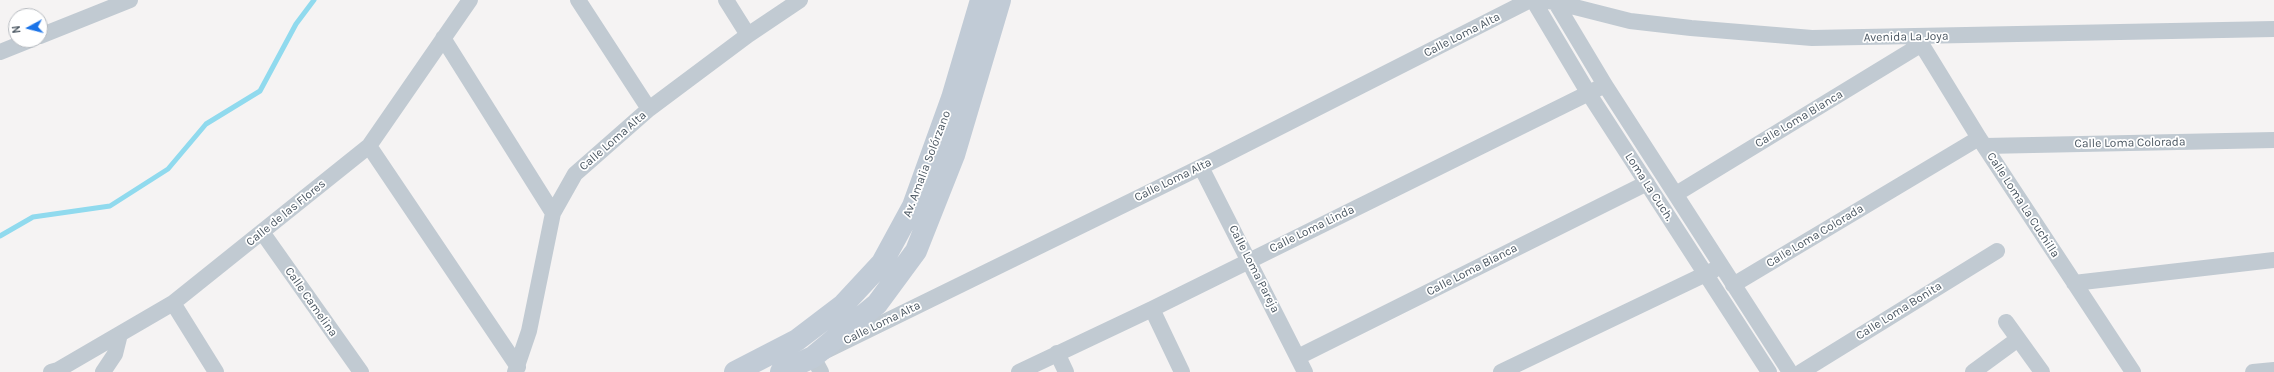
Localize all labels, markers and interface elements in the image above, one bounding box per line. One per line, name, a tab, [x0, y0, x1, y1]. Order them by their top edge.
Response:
north arrow	[8, 8, 48, 48]
street label: Calle Loma Alta	[1421, 10, 1503, 60]
text: N	[10, 25, 24, 34]
street label: Avenida La Joya	[1863, 29, 1949, 45]
street label: Calle Loma Blanca	[1752, 87, 1846, 151]
street label: Calle Loma Alta	[577, 108, 649, 174]
street label: Av. Amalia Solórzano	[900, 109, 954, 219]
street label: Calle Loma Colorada	[2074, 135, 2186, 151]
street label: Loma La Cuch.	[1622, 150, 1676, 224]
street label: Calle Loma La Cuchilla	[1984, 150, 2062, 260]
street label: Calle Loma Alta	[1132, 155, 1214, 205]
street label: Calle de las Flores	[243, 177, 329, 249]
street label: Calle Loma Colorada	[1764, 201, 1866, 271]
street label: Calle Loma Linda	[1267, 202, 1357, 256]
street label: Calle Loma Pareja	[1226, 223, 1282, 315]
street label: Calle Loma Blanca	[1424, 241, 1520, 299]
street label: Calle Camelina	[282, 264, 340, 340]
street label: Calle Loma Bonita	[1853, 279, 1945, 343]
street label: Calle Loma Alta	[841, 298, 923, 348]

